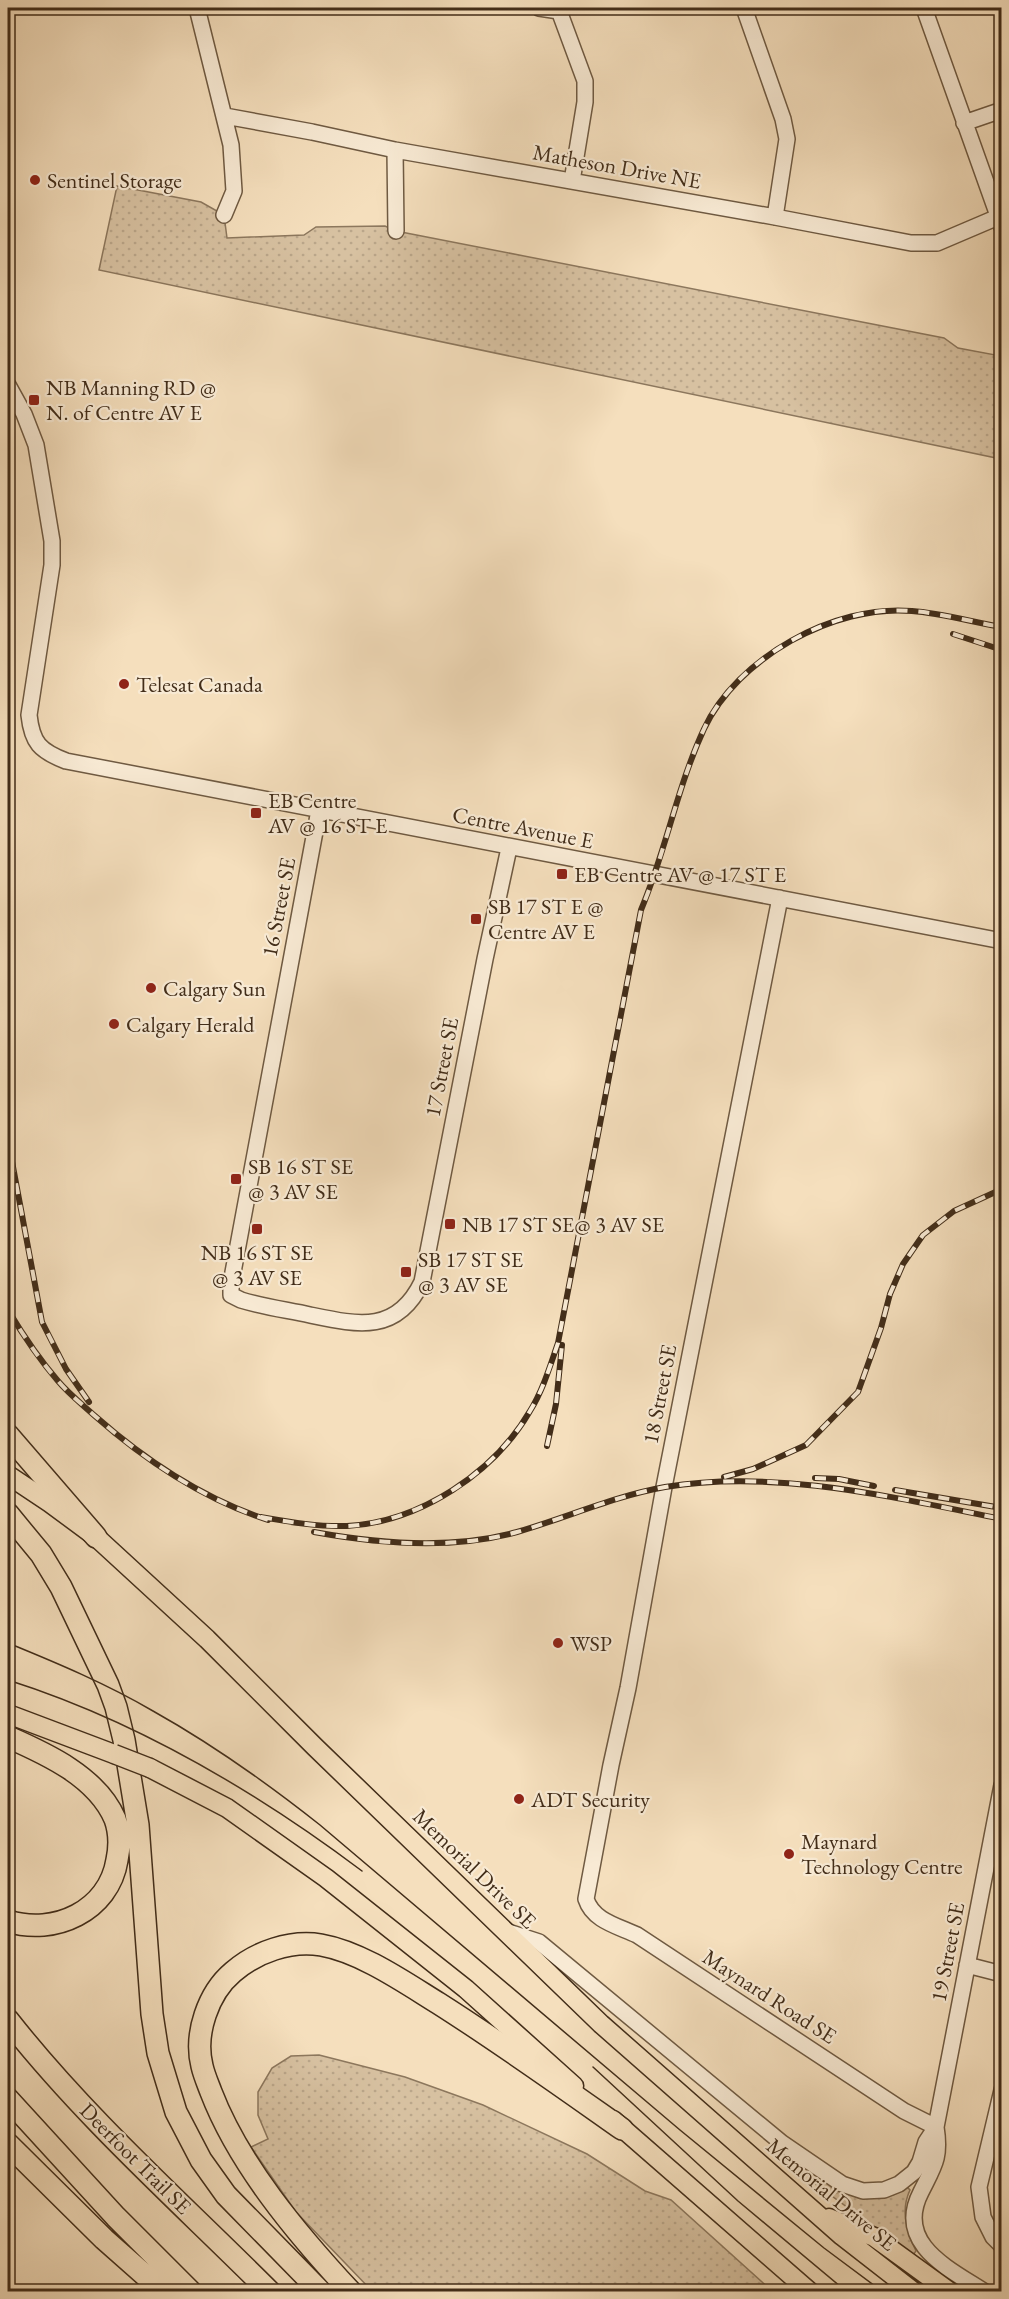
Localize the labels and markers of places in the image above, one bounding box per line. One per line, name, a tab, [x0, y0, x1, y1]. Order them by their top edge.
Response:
place label: Sentinel Storage	[47, 166, 182, 195]
marker: Sentinel Storage	[28, 173, 42, 187]
place label: NB Manning RD @ N. of Centre AV E	[46, 373, 216, 427]
marker: NB Manning RD @ N. of Centre AV E	[27, 393, 41, 407]
place label: Telesat Canada	[136, 670, 263, 699]
marker: Telesat Canada	[117, 677, 131, 691]
place label: EB Centre AV @ 16 ST E	[267, 786, 388, 840]
marker: EB Centre AV @ 16 ST E	[249, 806, 263, 820]
place label: EB Centre AV @ 17 ST E	[574, 860, 786, 889]
marker: EB Centre AV @ 17 ST E	[555, 867, 569, 881]
place label: SB 17 ST E @ Centre AV E	[488, 892, 604, 946]
marker: SB 17 ST E @ Centre AV E	[469, 912, 483, 926]
place label: Calgary Sun	[163, 974, 266, 1003]
marker: Calgary Sun	[144, 981, 158, 995]
place label: Calgary Herald	[126, 1010, 255, 1039]
marker: Calgary Herald	[107, 1017, 121, 1031]
place label: SB 16 ST SE @ 3 AV SE	[248, 1152, 353, 1206]
marker: SB 16 ST SE @ 3 AV SE	[229, 1172, 243, 1186]
place label: NB 17 ST SE@ 3 AV SE	[462, 1210, 664, 1239]
marker: NB 17 ST SE@ 3 AV SE	[443, 1217, 457, 1231]
marker: NB 16 ST SE @ 3 AV SE	[250, 1222, 264, 1236]
place label: NB 16 ST SE @ 3 AV SE	[201, 1238, 313, 1292]
place label: SB 17 ST SE @ 3 AV SE	[418, 1245, 523, 1299]
marker: SB 17 ST SE @ 3 AV SE	[399, 1265, 413, 1279]
place label: WSP	[570, 1629, 612, 1658]
marker: WSP	[551, 1636, 565, 1650]
place label: ADT Security	[530, 1785, 650, 1814]
marker: ADT Security	[512, 1792, 526, 1806]
place label: Maynard Technology Centre	[801, 1827, 963, 1881]
marker: Maynard Technology Centre	[782, 1847, 796, 1861]

